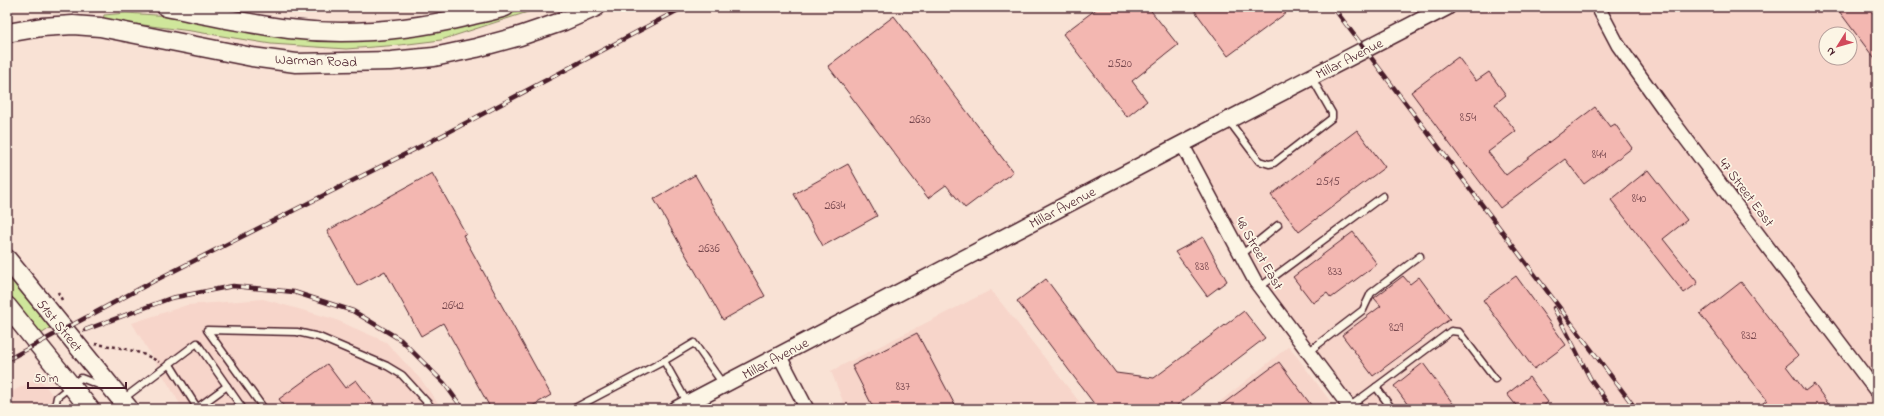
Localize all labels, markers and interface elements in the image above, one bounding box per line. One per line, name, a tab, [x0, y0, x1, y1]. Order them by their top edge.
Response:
north arrow	[1818, 26, 1858, 66]
street label: Millar Avenue	[1312, 33, 1388, 85]
text: N	[1822, 44, 1839, 59]
street label: Warman Road	[275, 50, 357, 73]
house number: 2520	[1108, 55, 1132, 73]
house number: 854	[1460, 109, 1476, 127]
house number: 2630	[909, 111, 931, 129]
house number: 844	[1592, 146, 1606, 164]
street label: 47 Street East	[1713, 154, 1779, 232]
house number: 2515	[1316, 173, 1340, 191]
street label: Millar Avenue	[1026, 182, 1100, 235]
house number: 840	[1632, 190, 1646, 208]
house number: 2634	[824, 197, 846, 215]
street label: 48 Street East	[1229, 213, 1288, 294]
house number: 2636	[698, 240, 720, 258]
house number: 838	[1195, 258, 1209, 276]
house number: 833	[1328, 263, 1342, 281]
street label: 51st Street	[31, 295, 87, 357]
house number: 2642	[442, 297, 464, 315]
house number: 829	[1389, 319, 1403, 337]
house number: 832	[1741, 327, 1757, 345]
street label: Millar Avenue	[739, 333, 813, 386]
scale bar	[28, 364, 126, 390]
text: 50 m	[34, 370, 58, 388]
house number: 837	[896, 378, 910, 396]

